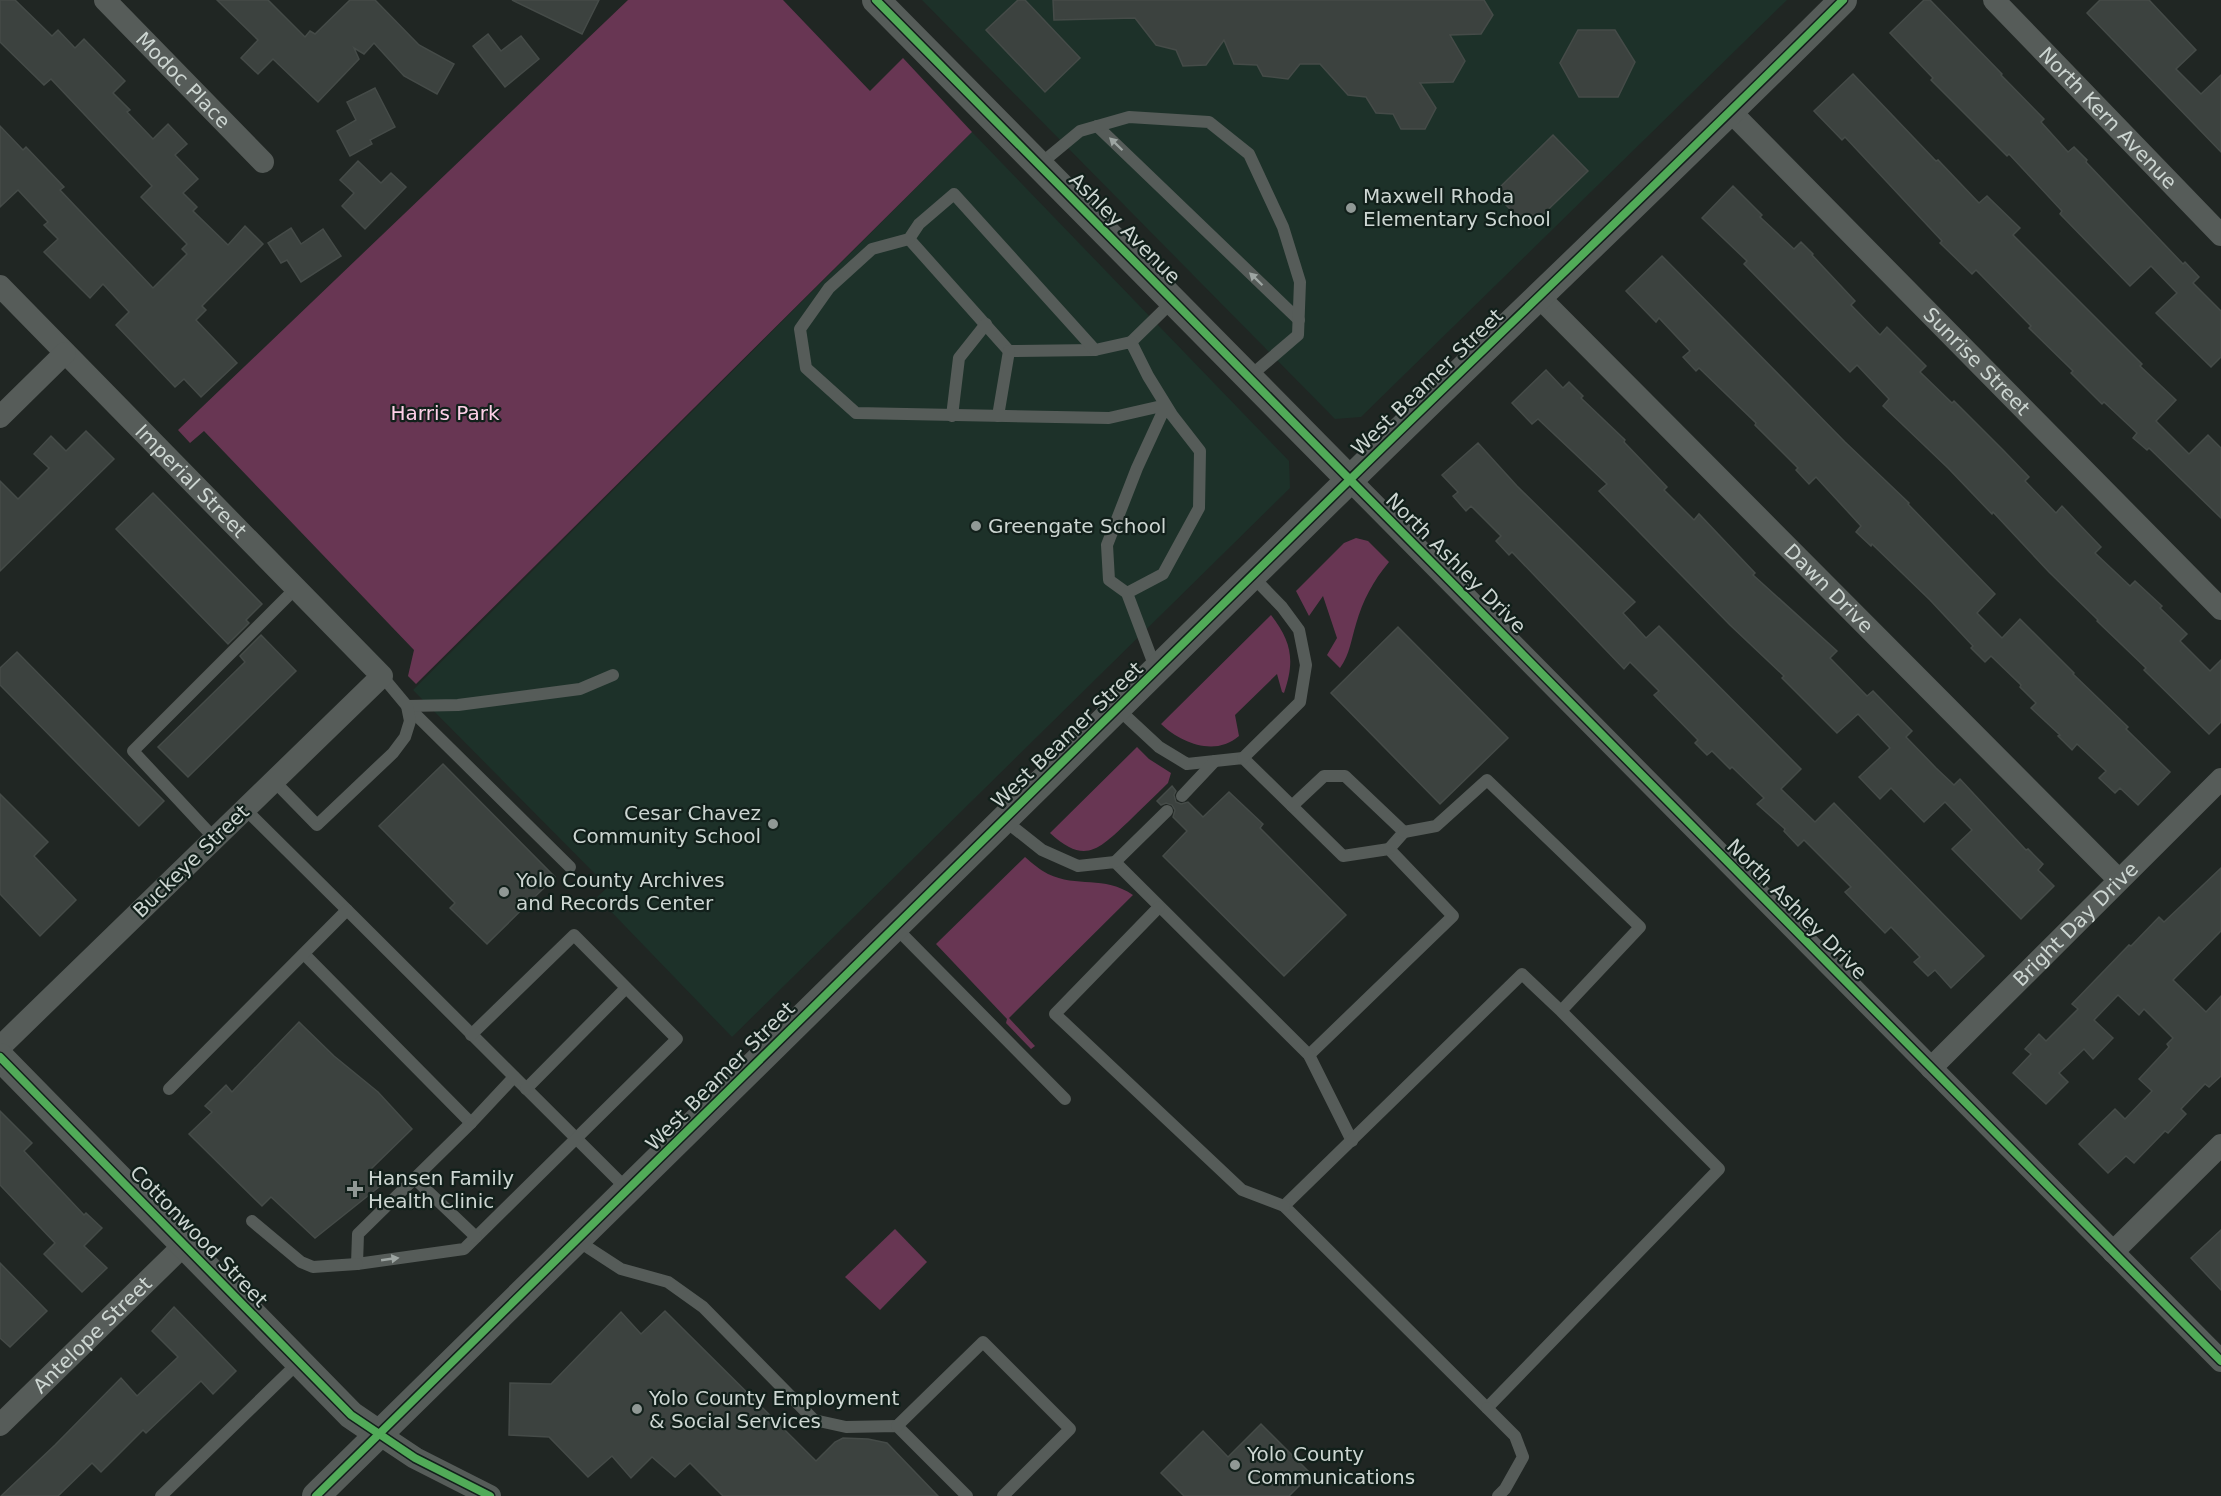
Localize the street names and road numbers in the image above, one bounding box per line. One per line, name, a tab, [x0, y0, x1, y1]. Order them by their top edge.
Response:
street label: Modoc Place	[131, 27, 235, 133]
street label: North Kern Avenue	[2034, 42, 2182, 194]
street label: Ashley Avenue	[1064, 167, 1186, 289]
street label: Sunrise Street	[1918, 302, 2035, 420]
street label: West Beamer Street	[1346, 303, 1508, 460]
street label: Imperial Street	[130, 419, 252, 543]
street label: North Ashley Drive	[1381, 488, 1531, 638]
street label: Dawn Drive	[1779, 539, 1878, 638]
street label: West Beamer Street	[986, 656, 1148, 813]
street label: Buckeye Street	[128, 800, 254, 922]
street label: North Ashley Drive	[1722, 834, 1872, 984]
street label: Bright Day Drive	[2008, 857, 2143, 991]
street label: West Beamer Street	[640, 996, 800, 1156]
street label: Cottonwood Street	[125, 1160, 273, 1312]
street label: Antelope Street	[28, 1271, 157, 1398]

